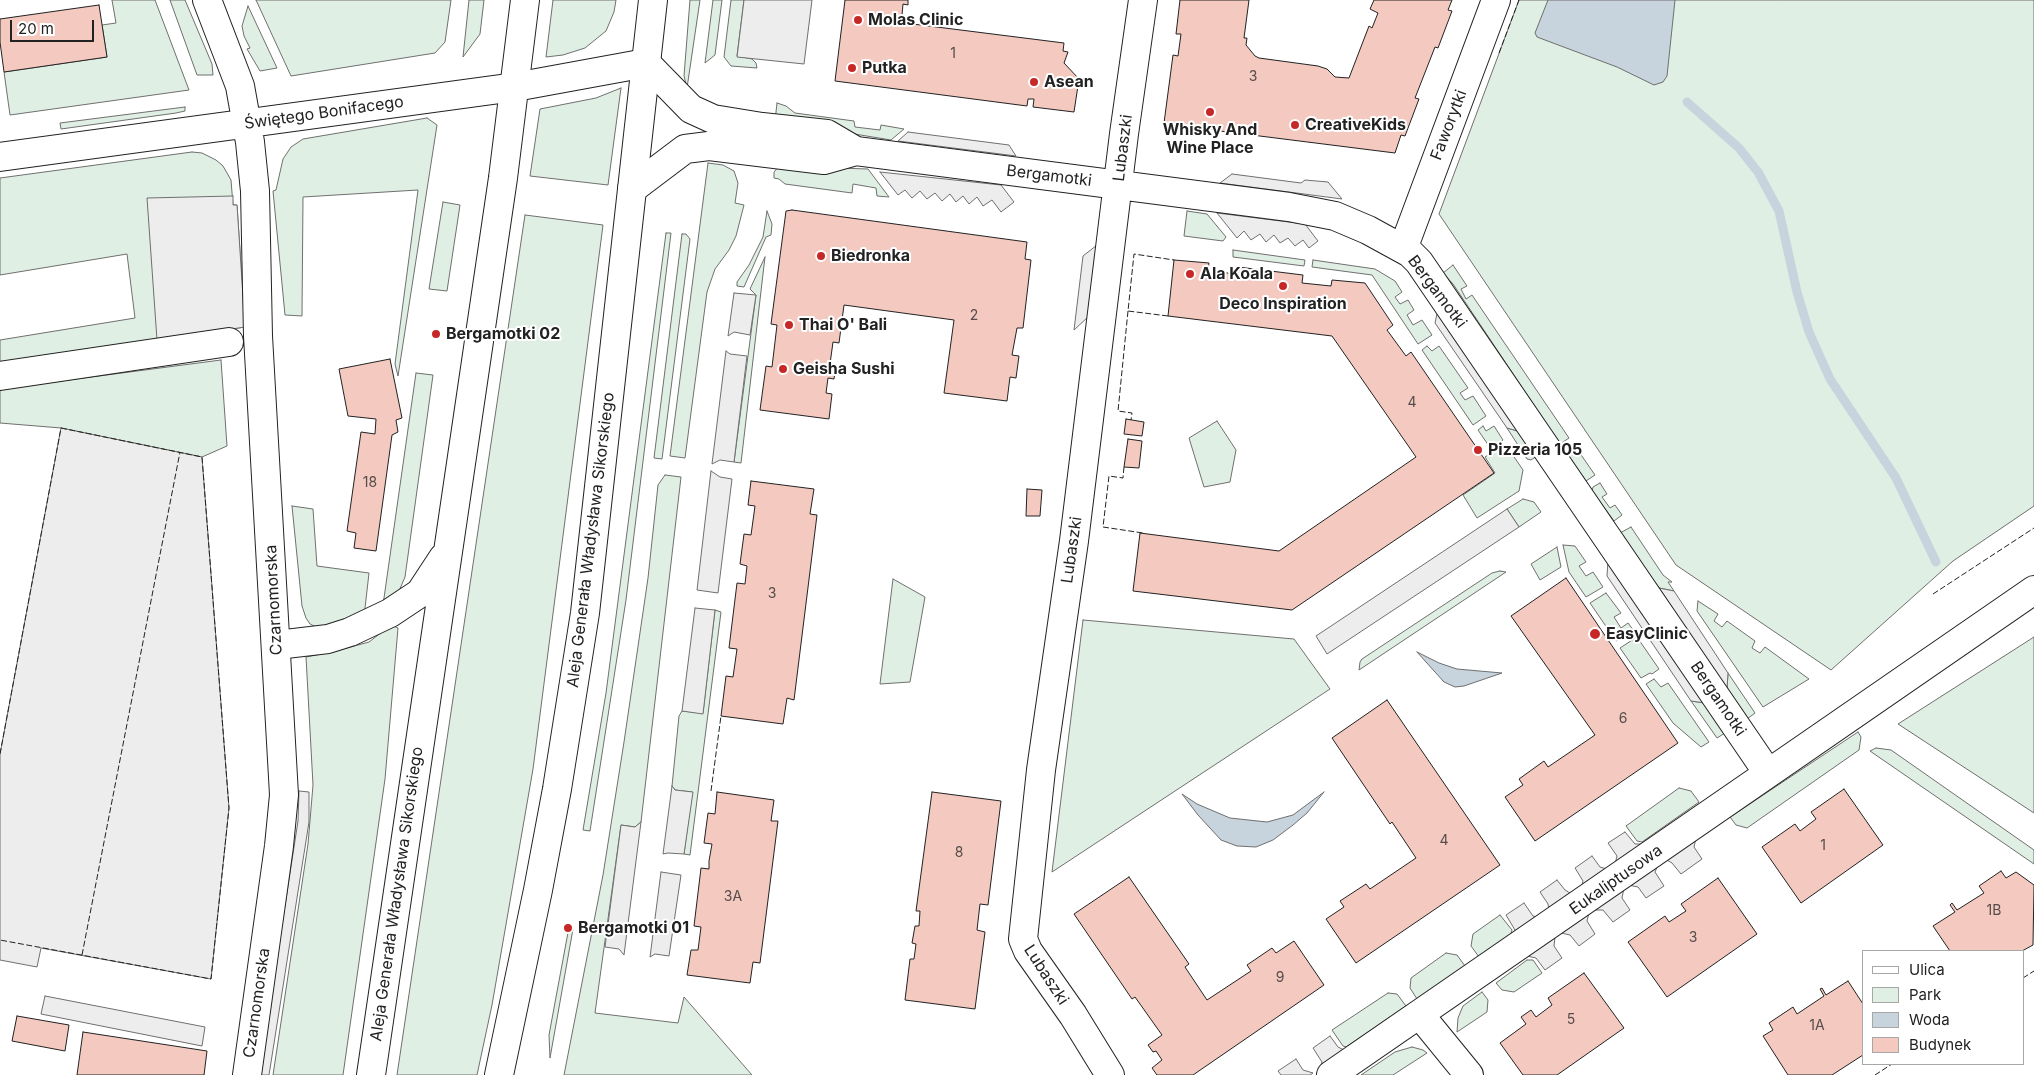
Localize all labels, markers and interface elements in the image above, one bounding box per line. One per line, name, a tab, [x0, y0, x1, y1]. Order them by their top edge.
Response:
scale bar	[12, 10, 96, 42]
place label: Molas Clinic	[868, 10, 963, 30]
marker: Molas Clinic	[852, 14, 864, 26]
text: 20 m	[18, 19, 54, 38]
house number: 1	[950, 46, 956, 62]
place label: Putka	[862, 58, 907, 78]
marker: Putka	[846, 62, 858, 74]
house number: 3	[1249, 69, 1257, 85]
place label: Asean	[1044, 72, 1094, 92]
marker: Asean	[1028, 76, 1040, 88]
street label: Faworytki	[1427, 87, 1471, 163]
street label: Świętego Bonifacego	[243, 92, 405, 134]
marker: Whisky And Wine Place	[1204, 106, 1216, 118]
street label: Lubaszki	[1109, 113, 1137, 183]
place label: CreativeKids	[1305, 115, 1406, 135]
marker: CreativeKids	[1289, 119, 1301, 131]
place label: Whisky And Wine Place	[1163, 120, 1257, 158]
street label: Bergamotki	[1005, 161, 1093, 191]
place label: Biedronka	[831, 246, 910, 266]
marker: Biedronka	[815, 250, 827, 262]
street label: Bergamotki	[1403, 252, 1471, 332]
place label: Ala Koala	[1200, 264, 1273, 284]
marker: Ala Koala	[1184, 268, 1196, 280]
marker: Deco Inspiration	[1277, 280, 1289, 292]
place label: Deco Inspiration	[1219, 294, 1347, 314]
house number: 2	[970, 308, 978, 324]
place label: Thai O' Bali	[799, 315, 887, 335]
marker: Thai O' Bali	[783, 319, 795, 331]
place label: Bergamotki 02	[446, 324, 560, 344]
marker: Bergamotki 02	[430, 328, 442, 340]
place label: Geisha Sushi	[793, 359, 895, 379]
marker: Geisha Sushi	[777, 363, 789, 375]
street label: Aleja Generała Władysława Sikorskiego	[563, 391, 619, 689]
house number: 4	[1407, 395, 1417, 411]
place label: Pizzeria 105	[1488, 440, 1582, 460]
marker: Pizzeria 105	[1472, 444, 1484, 456]
house number: 18	[363, 475, 377, 491]
street label: Lubaszki	[1058, 515, 1086, 585]
street label: Czarnomorska	[262, 544, 286, 656]
house number: 3	[768, 586, 776, 602]
place label: EasyClinic	[1606, 624, 1688, 644]
marker: EasyClinic	[1588, 627, 1602, 641]
street label: Bergamotki	[1686, 658, 1750, 740]
house number: 6	[1619, 711, 1627, 727]
street label: Aleja Generała Władysława Sikorskiego	[367, 745, 427, 1043]
house number: 4	[1439, 833, 1449, 849]
house number: 1	[1820, 838, 1826, 854]
street label: Eukaliptusowa	[1566, 841, 1666, 919]
house number: 8	[955, 845, 963, 861]
house number: 3A	[724, 889, 742, 905]
house number: 1B	[1987, 903, 2001, 919]
place label: Bergamotki 01	[578, 918, 689, 938]
marker: Bergamotki 01	[562, 922, 574, 934]
house number: 3	[1689, 930, 1697, 946]
street label: Lubaszki	[1020, 942, 1072, 1008]
street label: Czarnomorska	[240, 947, 274, 1059]
legend	[1862, 950, 2024, 1065]
text: Ulica	[1909, 960, 1945, 979]
house number: 9	[1276, 970, 1284, 986]
text: Park	[1909, 985, 1941, 1004]
text: Woda	[1909, 1010, 1950, 1029]
house number: 5	[1567, 1012, 1575, 1028]
house number: 1A	[1809, 1018, 1825, 1034]
text: Budynek	[1909, 1035, 1971, 1054]

